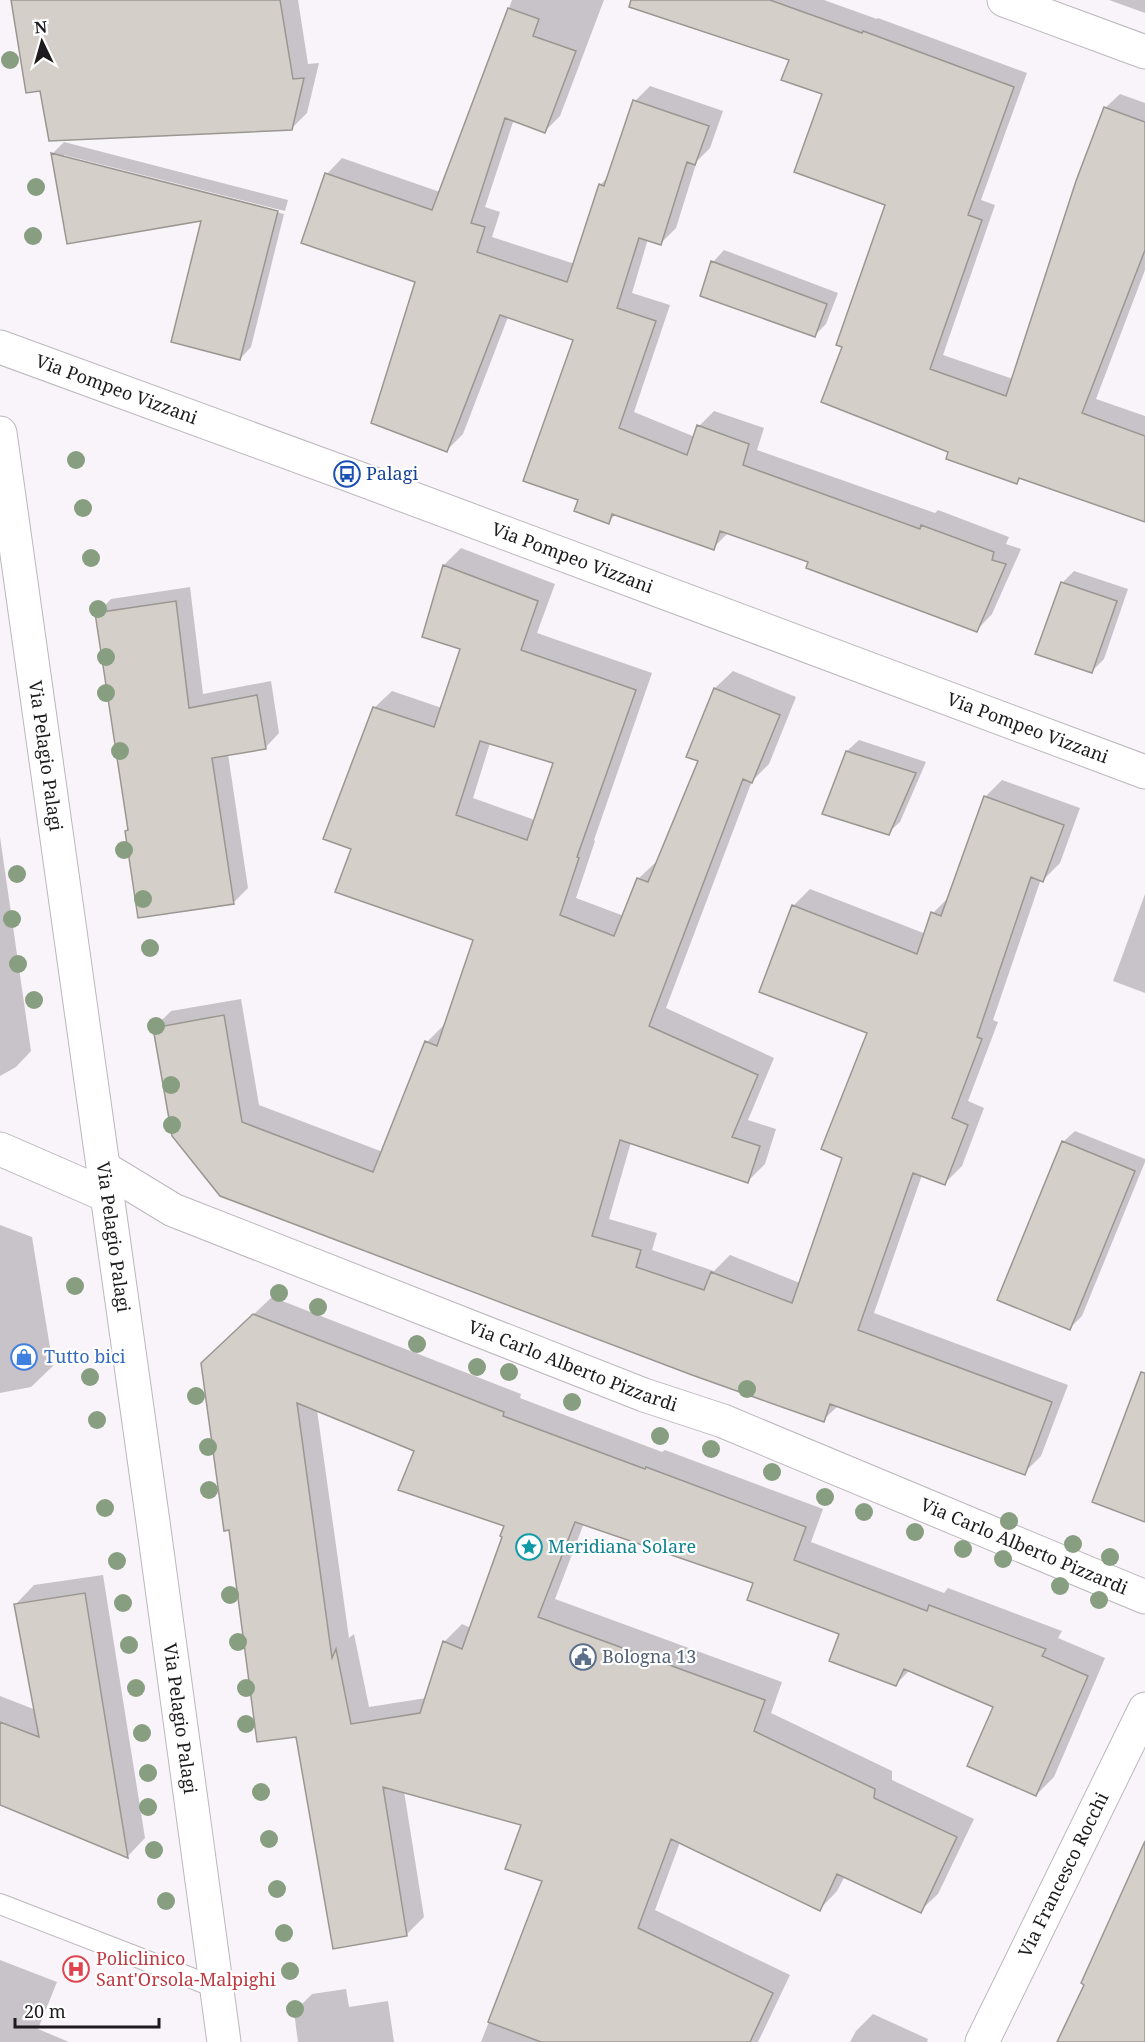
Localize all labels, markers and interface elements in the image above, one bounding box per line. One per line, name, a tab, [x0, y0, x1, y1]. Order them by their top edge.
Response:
north arrow	[12, 12, 72, 72]
text: N	[33, 16, 48, 39]
street label: Via Pompeo Vizzani	[33, 348, 201, 429]
bus stop icon: Palagi	[332, 459, 362, 489]
place label: Palagi	[366, 461, 418, 485]
street label: Via Pompeo Vizzani	[489, 516, 657, 598]
street label: Via Pelagio Palagi	[24, 679, 69, 833]
street label: Via Pompeo Vizzani	[944, 686, 1112, 768]
street label: Via Pelagio Palagi	[92, 1160, 136, 1314]
street label: Via Carlo Alberto Pizzardi	[465, 1314, 681, 1416]
shop icon: Tutto bici	[9, 1342, 39, 1372]
place label: Tutto bici	[44, 1344, 126, 1368]
street label: Via Carlo Alberto Pizzardi	[917, 1492, 1132, 1600]
place icon: Meridiana Solare	[514, 1532, 544, 1562]
place label: Meridiana Solare	[548, 1534, 696, 1558]
street label: Via Pelagio Palagi	[159, 1642, 203, 1795]
public building icon: Bologna 13	[568, 1642, 598, 1672]
place label: Bologna 13	[602, 1644, 696, 1668]
street label: Via Francesco Rocchi	[1012, 1788, 1114, 1961]
place label: Policlinico Sant'Orsola-Malpighi	[96, 1946, 276, 1991]
hospital icon: Policlinico Sant'Orsola-Malpighi	[61, 1954, 91, 1984]
scale bar	[15, 1991, 159, 2029]
text: 20 m	[24, 1999, 66, 2023]

